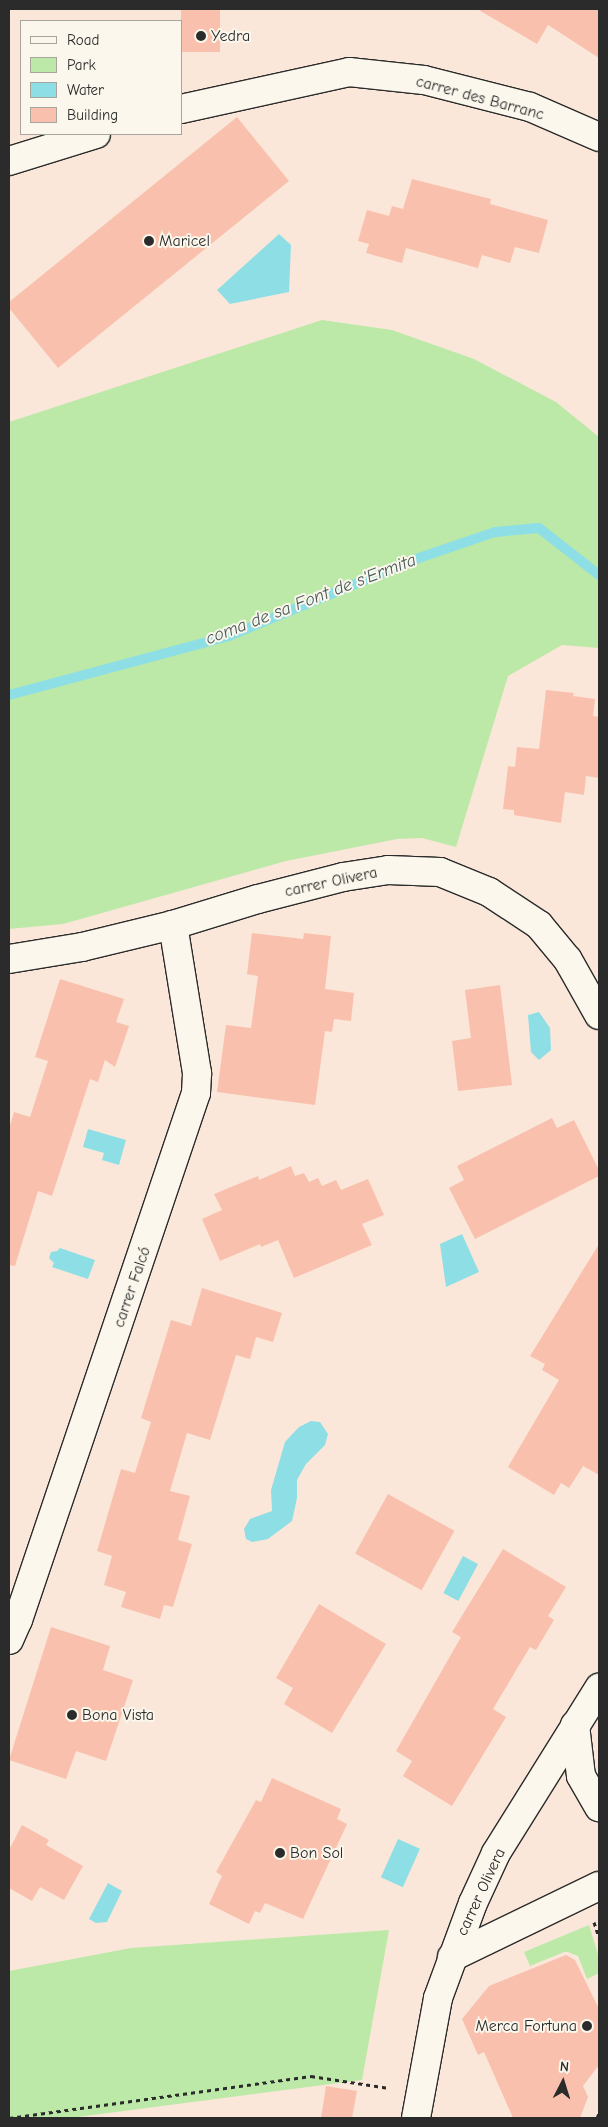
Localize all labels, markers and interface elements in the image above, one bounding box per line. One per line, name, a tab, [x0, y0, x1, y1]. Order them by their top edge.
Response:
legend	[20, 20, 182, 135]
place label: Yedra	[211, 26, 250, 46]
marker: Yedra	[195, 30, 207, 42]
text: Road	[67, 31, 99, 49]
text: Park	[67, 56, 96, 74]
street label: carrer des Barranc	[414, 72, 546, 124]
text: Water	[67, 81, 104, 99]
text: Building	[67, 106, 118, 124]
place label: Maricel	[159, 231, 210, 251]
marker: Maricel	[143, 235, 155, 247]
water label: coma de sa Font de s'Ermita	[203, 550, 419, 650]
street label: carrer Olivera	[283, 863, 379, 901]
street label: carrer Falcó	[109, 1244, 155, 1330]
place label: Bona Vista	[82, 1705, 154, 1725]
marker: Bona Vista	[66, 1709, 78, 1721]
place label: Bon Sol	[290, 1843, 343, 1863]
street label: carrer Olivera	[452, 1845, 510, 1939]
marker: Bon Sol	[274, 1847, 286, 1859]
place label: Merca Fortuna	[475, 2016, 577, 2036]
marker: Merca Fortuna	[581, 2020, 593, 2032]
north arrow	[538, 2057, 588, 2107]
text: N	[559, 2058, 570, 2075]

